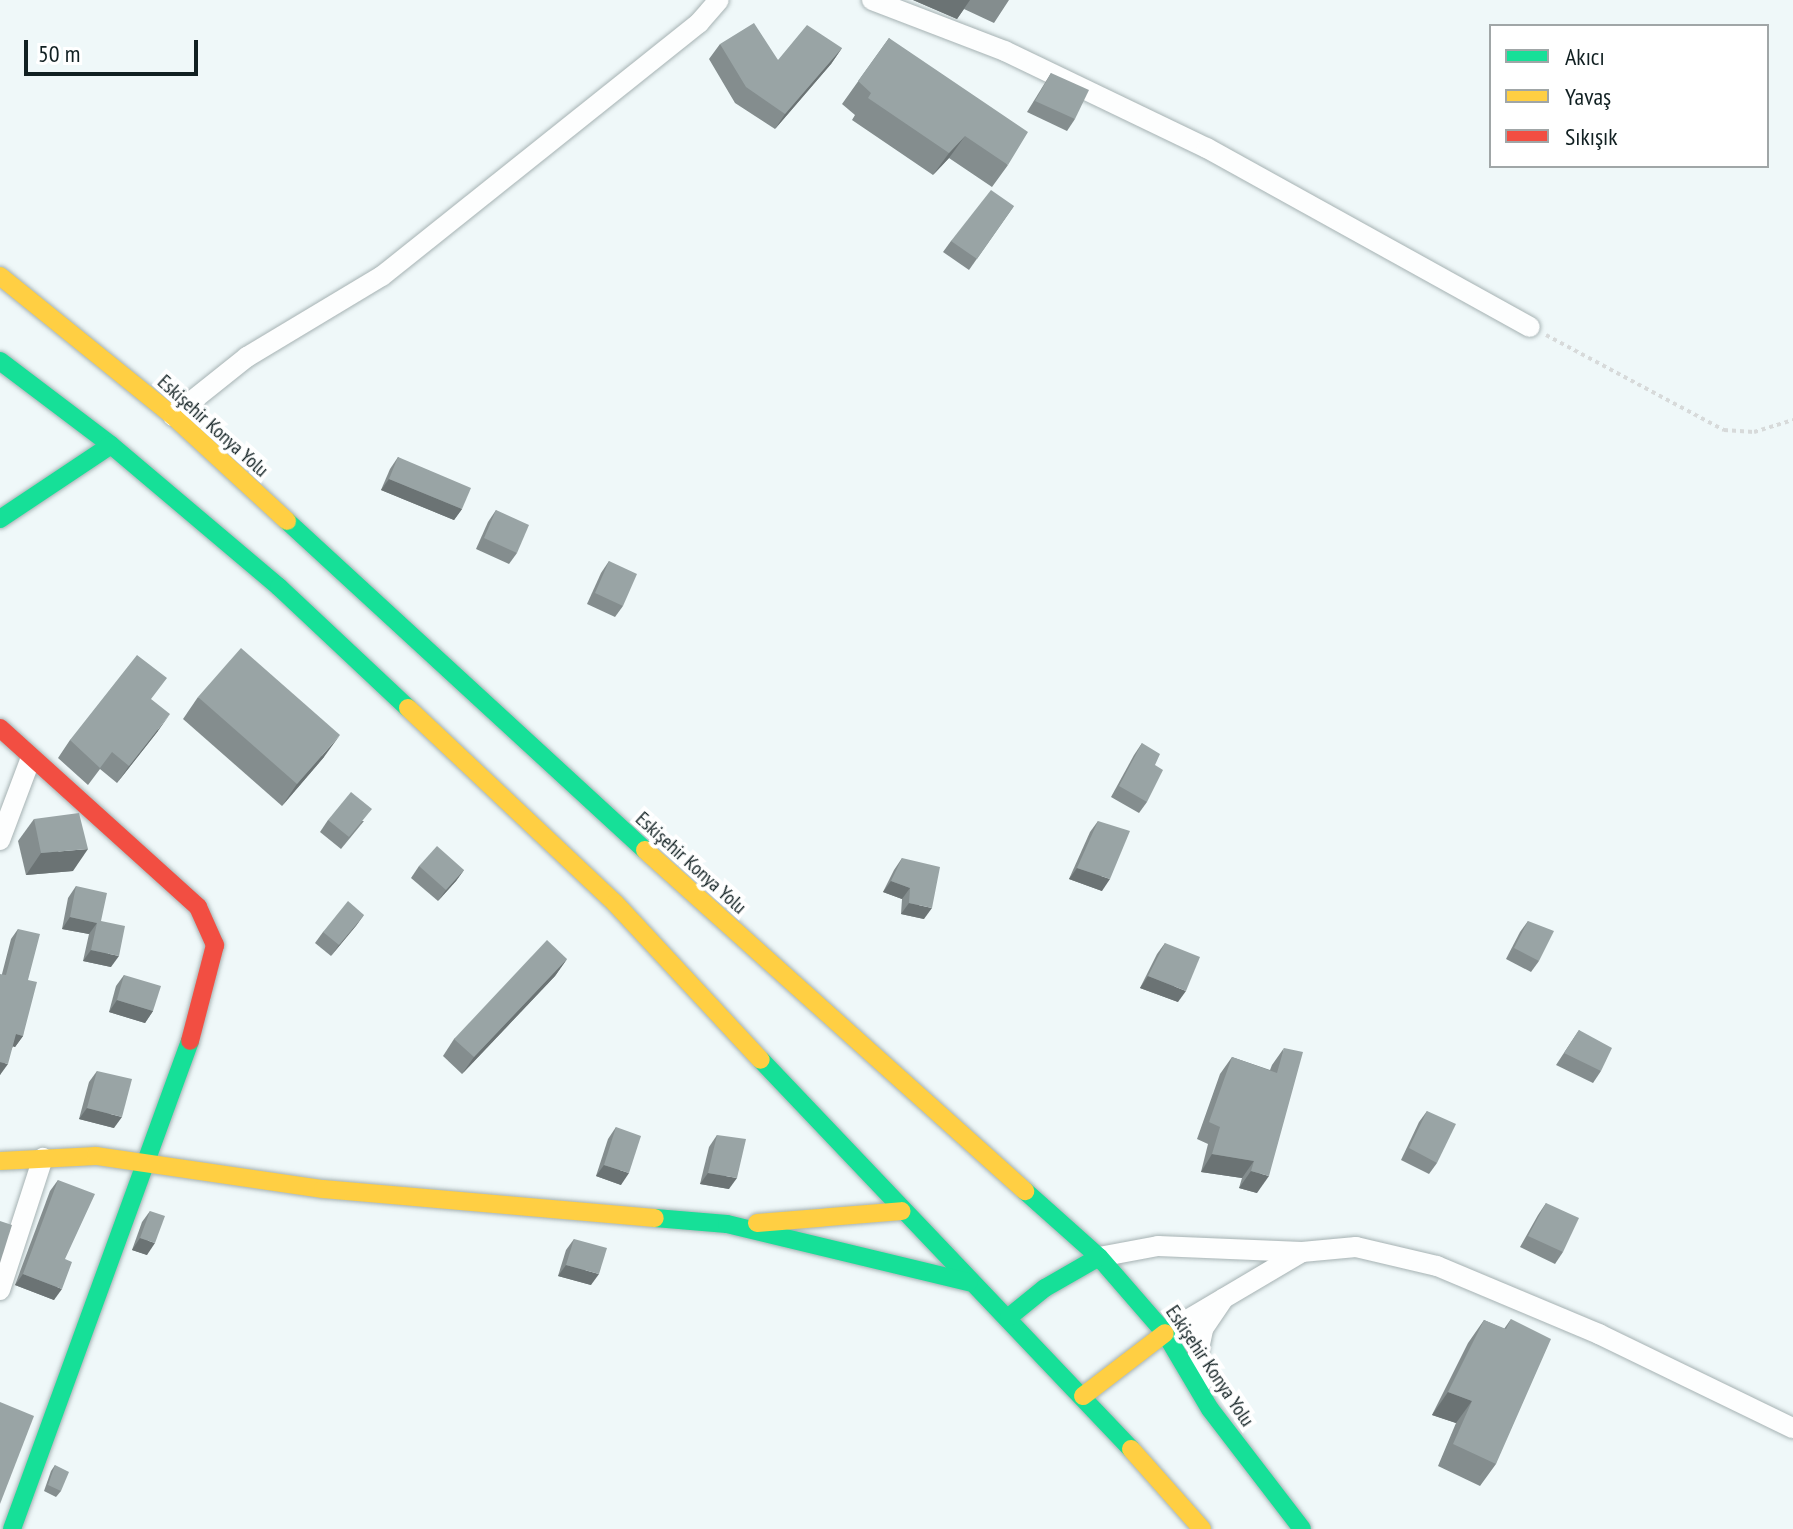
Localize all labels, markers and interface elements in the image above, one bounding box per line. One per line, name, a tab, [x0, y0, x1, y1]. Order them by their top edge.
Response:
scale bar	[28, 24, 202, 74]
legend	[1489, 24, 1769, 168]
text: 50 m	[38, 38, 80, 69]
text: Akıcı	[1565, 41, 1605, 72]
text: Yavaş	[1565, 81, 1611, 112]
text: Sıkışık	[1565, 121, 1618, 152]
street label: Eskişehir Konya Yolu	[152, 370, 274, 482]
street label: Eskişehir Konya Yolu	[630, 807, 752, 919]
street label: Eskişehir Konya Yolu	[1161, 1301, 1259, 1431]

